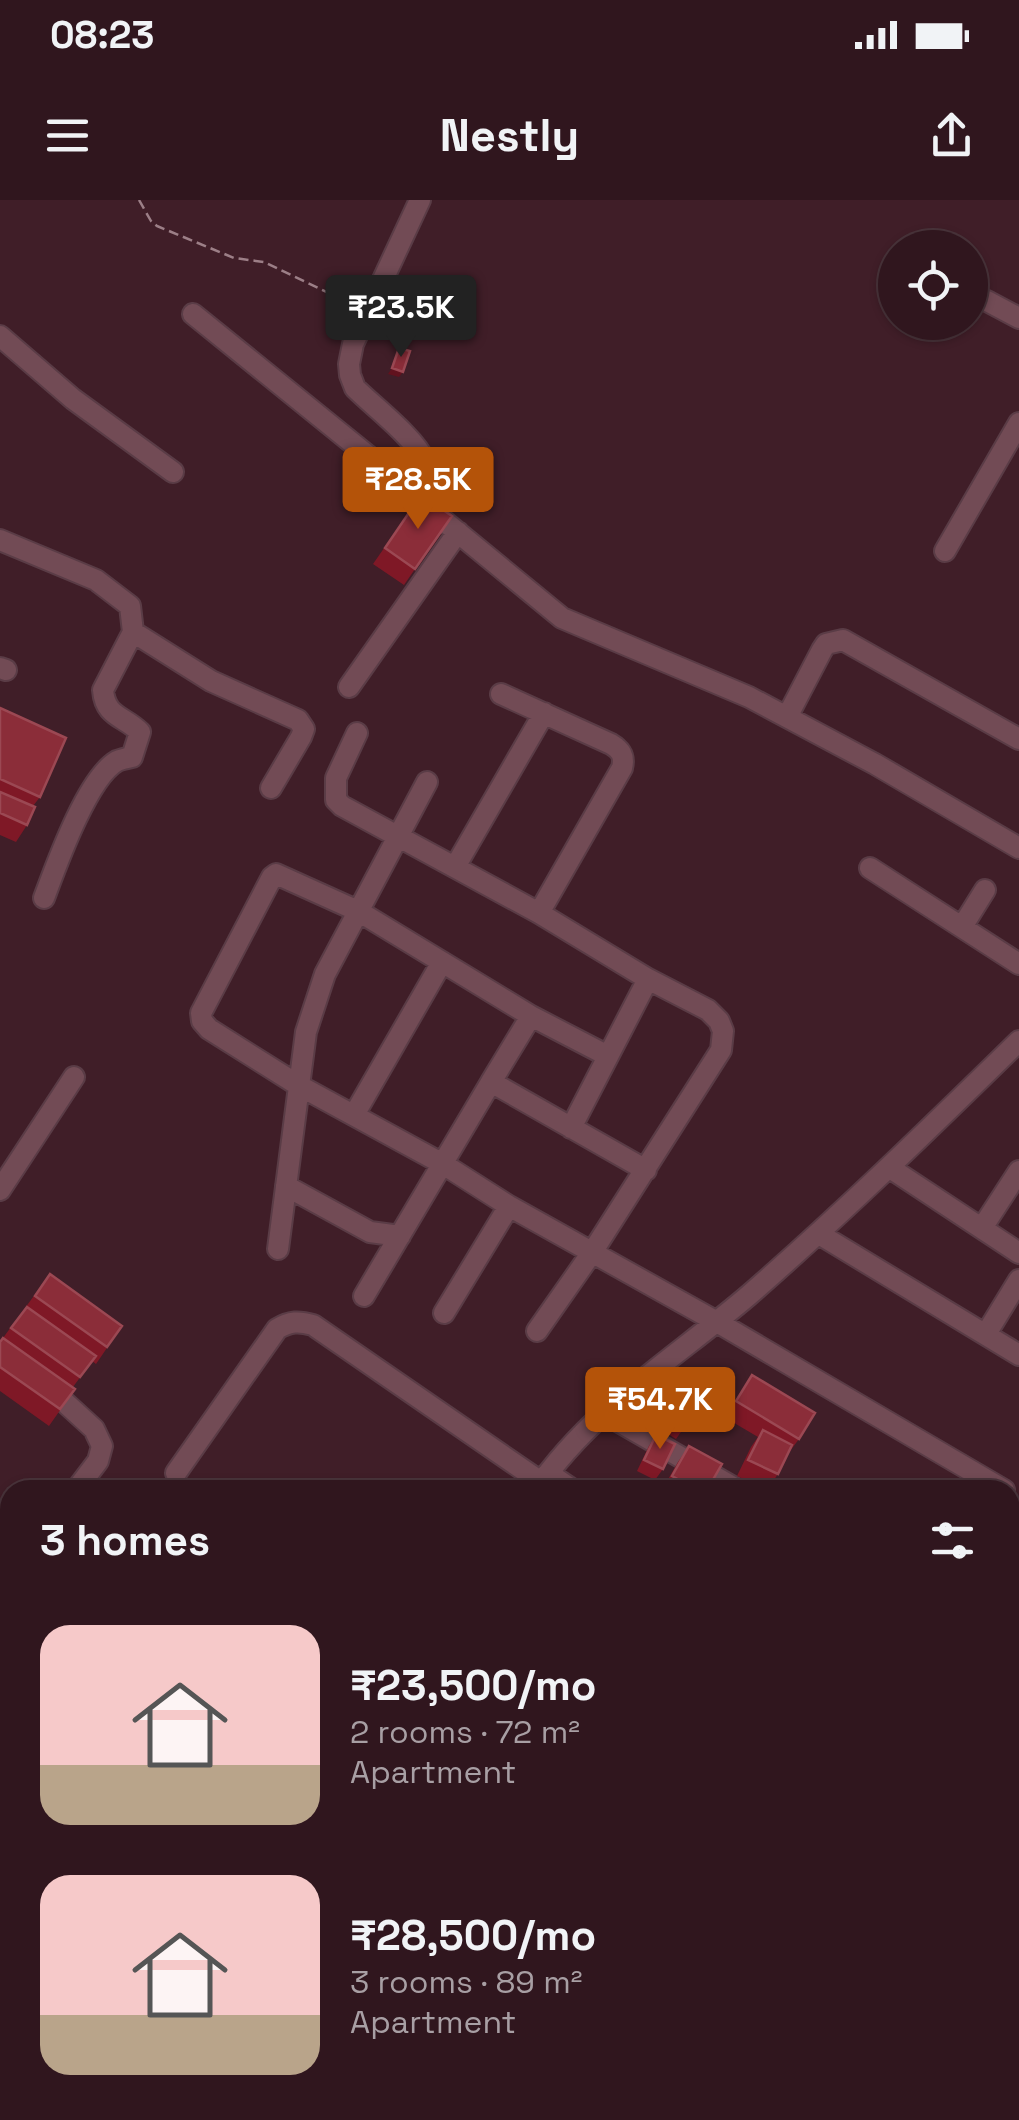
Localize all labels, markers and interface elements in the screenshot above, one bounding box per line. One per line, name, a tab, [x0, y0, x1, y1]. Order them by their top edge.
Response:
text: 08:23	[50, 11, 154, 59]
text: Nestly	[440, 107, 579, 164]
icon: menu	[40, 108, 95, 163]
icon: share	[924, 108, 979, 163]
map controls	[878, 230, 988, 340]
button: locate	[878, 230, 988, 340]
pin: ₹23.5K	[320, 275, 482, 360]
text: ₹23.5K	[347, 287, 455, 327]
pin: ₹28.5K	[337, 447, 499, 532]
text: ₹28.5K	[365, 459, 471, 499]
pin: ₹54.7K	[579, 1367, 741, 1452]
text: ₹54.7K	[607, 1379, 713, 1419]
icon: filters	[925, 1513, 980, 1568]
text: 3 homes	[40, 1514, 210, 1567]
text: ₹23,500/mo	[350, 1659, 596, 1712]
icon: home	[120, 1665, 240, 1785]
text: 2 rooms · 72 m²	[350, 1712, 580, 1752]
text: Apartment	[350, 1752, 516, 1792]
text: ₹28,500/mo	[350, 1909, 596, 1962]
icon: home	[120, 1915, 240, 2035]
text: 3 rooms · 89 m²	[350, 1962, 582, 2002]
text: Apartment	[350, 2002, 516, 2042]

